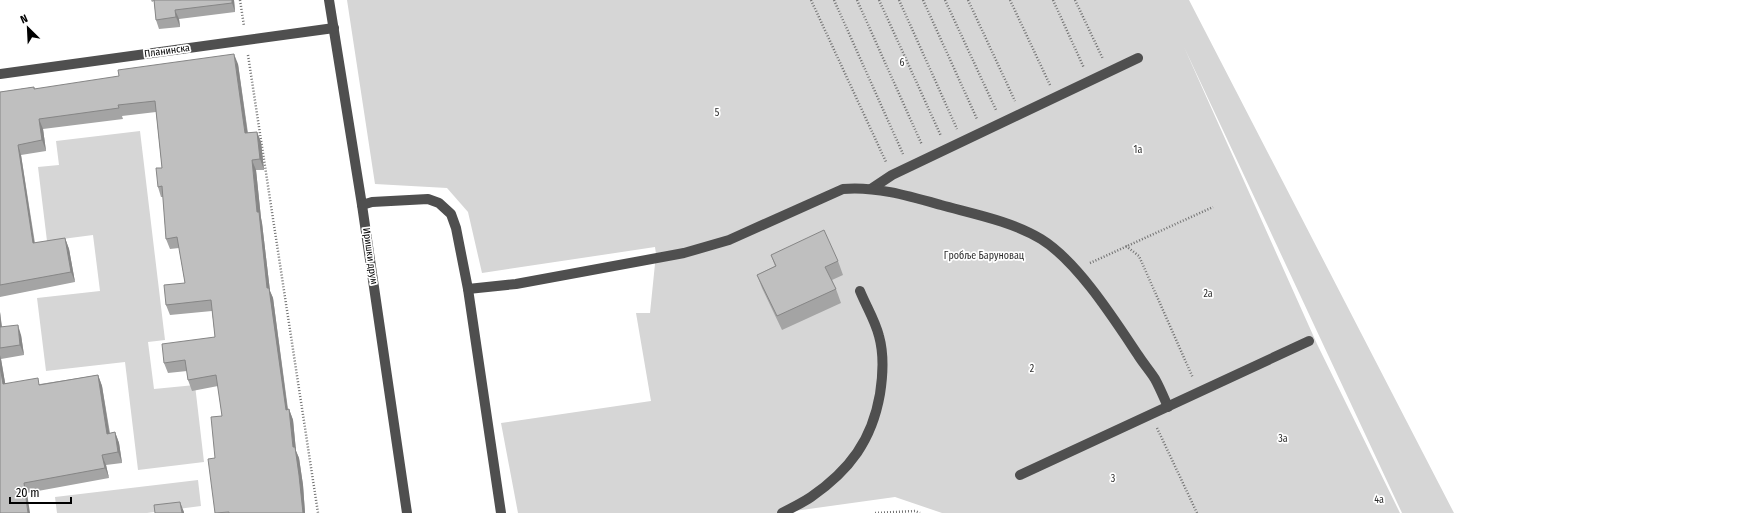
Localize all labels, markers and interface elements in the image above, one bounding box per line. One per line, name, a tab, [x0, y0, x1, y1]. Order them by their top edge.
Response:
north arrow	[8, 8, 48, 48]
text: N	[18, 12, 30, 27]
street label: Планинска	[143, 42, 191, 60]
park label: 6	[900, 57, 905, 69]
park label: 5	[715, 107, 720, 119]
park label: 1a	[1134, 144, 1142, 156]
street label: Иришки друм	[360, 227, 380, 285]
park label: Гробље Баруновац	[944, 250, 1025, 262]
park label: 2a	[1203, 288, 1213, 300]
park label: 2	[1030, 363, 1035, 375]
park label: 3a	[1278, 433, 1288, 445]
park label: 3	[1111, 473, 1116, 485]
scale bar	[10, 479, 71, 505]
text: 20 m	[16, 486, 40, 500]
park label: 4a	[1374, 494, 1384, 506]

